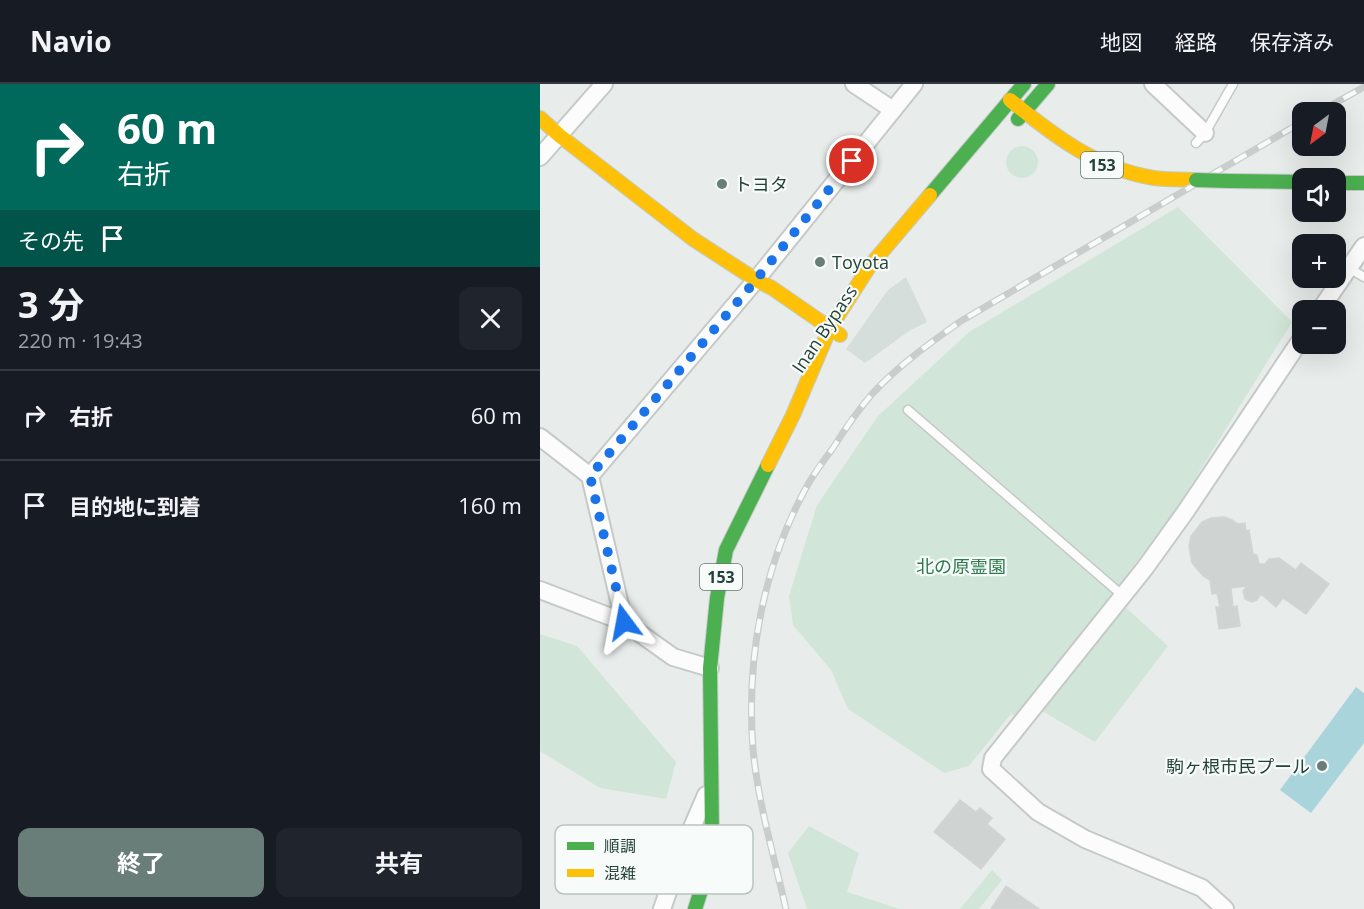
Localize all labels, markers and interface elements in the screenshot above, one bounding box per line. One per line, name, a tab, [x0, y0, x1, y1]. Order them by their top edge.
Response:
text: Navio	[30, 22, 111, 60]
text: 地図	[1100, 28, 1142, 56]
text: 経路	[1175, 28, 1217, 56]
text: 保存済み	[1250, 28, 1334, 56]
text: 60 m	[117, 99, 217, 156]
north arrow	[1292, 102, 1346, 156]
map controls	[1292, 102, 1346, 354]
icon: right	[18, 108, 96, 186]
pin	[826, 135, 877, 186]
icon: arrive	[835, 144, 868, 177]
road number: 153	[1081, 152, 1123, 178]
text: 右折	[117, 155, 171, 192]
button: sound	[1292, 168, 1346, 222]
place label: トヨタ	[734, 172, 788, 196]
marker: トヨタ	[715, 177, 729, 191]
icon: arrive	[96, 222, 129, 255]
text: その先	[18, 225, 84, 255]
button: +	[1292, 234, 1346, 288]
place label: Toyota	[832, 250, 889, 274]
marker: Toyota	[813, 255, 827, 269]
text: 3 分	[18, 280, 84, 329]
street label: Inan Bypass	[786, 281, 862, 377]
button: close	[459, 287, 522, 350]
button: −	[1292, 300, 1346, 354]
text: 220 m · 19:43	[18, 327, 143, 354]
icon: right	[18, 399, 51, 432]
text: 60 m	[471, 400, 522, 430]
text: 右折	[69, 401, 113, 431]
icon: arrive	[18, 489, 51, 522]
text: 160 m	[458, 490, 522, 520]
text: 目的地に到着	[69, 491, 201, 521]
park label: 北の原霊園	[916, 554, 1006, 578]
road number: 153	[700, 564, 742, 590]
position arrow	[592, 590, 656, 654]
place label: 駒ヶ根市民プール	[1166, 754, 1310, 778]
marker: 駒ヶ根市民プール	[1315, 759, 1329, 773]
legend	[555, 825, 753, 894]
button: 終了	[18, 828, 264, 897]
button: 共有	[276, 828, 522, 897]
text: 順調	[604, 835, 636, 857]
text: 混雑	[604, 862, 636, 884]

